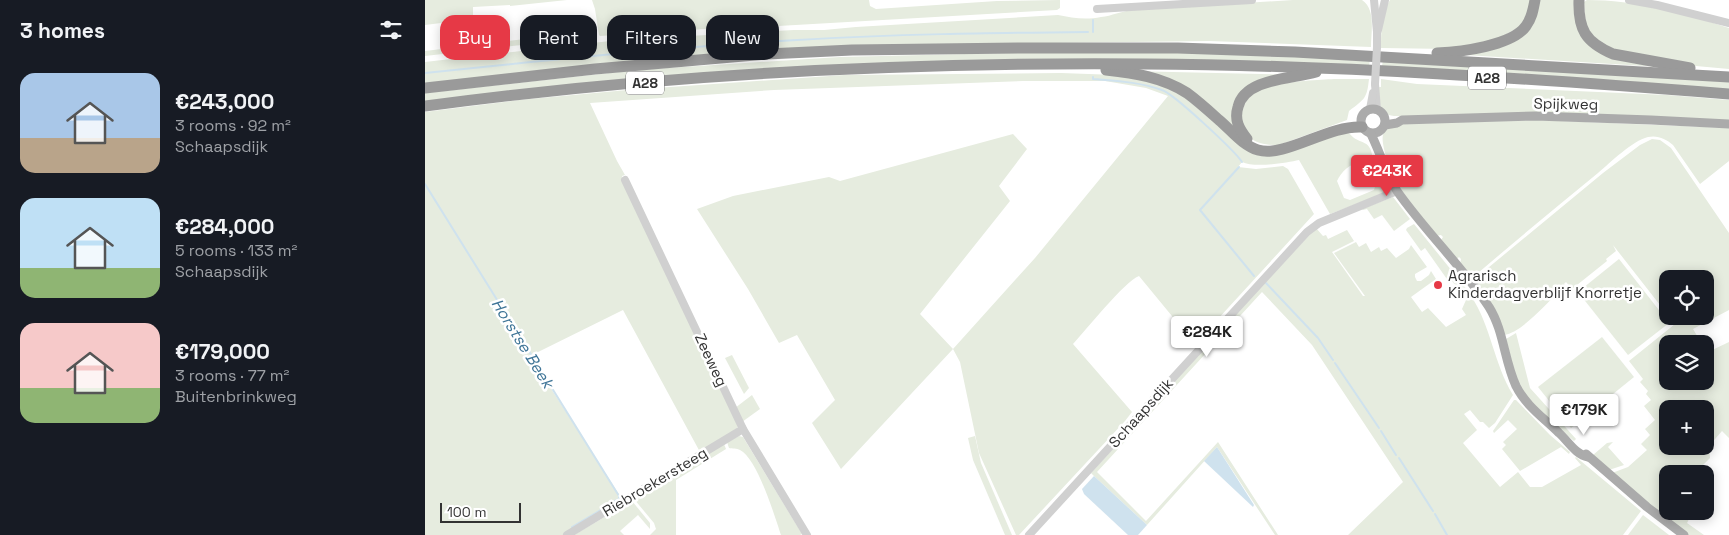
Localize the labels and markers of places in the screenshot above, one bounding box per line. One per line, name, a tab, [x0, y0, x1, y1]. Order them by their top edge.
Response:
pin: €243K	[1352, 154, 1422, 197]
place label: Agrarisch Kinderdagverblijf Knorretje	[1448, 266, 1642, 302]
marker: Agrarisch Kinderdagverblijf Knorretje	[1432, 279, 1444, 291]
pin: €284K	[1172, 316, 1242, 358]
pin: €179K	[1549, 394, 1619, 436]

